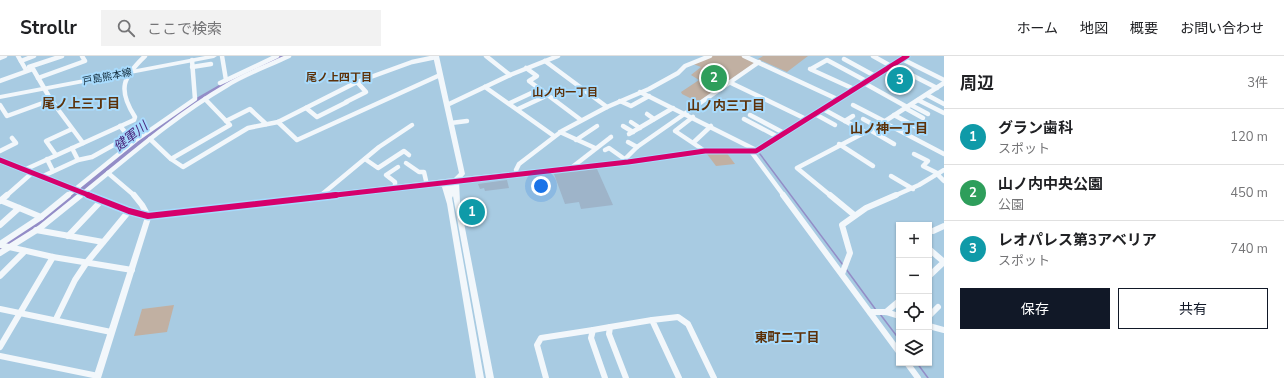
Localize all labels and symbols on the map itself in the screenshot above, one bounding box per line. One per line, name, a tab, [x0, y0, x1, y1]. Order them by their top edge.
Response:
pin: 2	[701, 63, 727, 93]
street label: 戸島熊本線	[81, 65, 133, 89]
pin: 3	[887, 65, 913, 95]
district label: 尾ノ上四丁目	[306, 70, 372, 85]
district label: 山ノ内一丁目	[532, 85, 598, 100]
district label: 尾ノ上三丁目	[42, 95, 120, 113]
district label: 山ノ内三丁目	[687, 97, 765, 115]
water label: 健軍川	[110, 116, 153, 156]
district label: 山ノ神一丁目	[850, 120, 928, 138]
your location	[531, 176, 551, 196]
pin: 1	[459, 197, 485, 227]
district label: 東町二丁目	[754, 329, 820, 347]

